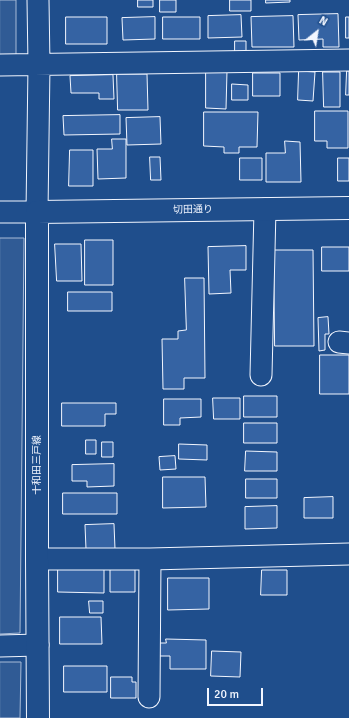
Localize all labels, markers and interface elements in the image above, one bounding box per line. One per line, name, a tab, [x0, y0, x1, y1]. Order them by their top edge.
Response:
north arrow	[297, 12, 337, 52]
text: N	[317, 14, 330, 29]
street label: 切田通り	[173, 204, 213, 216]
street label: 十和田三戸線	[31, 435, 43, 495]
scale bar	[209, 680, 265, 706]
text: 20 m	[214, 687, 239, 702]

